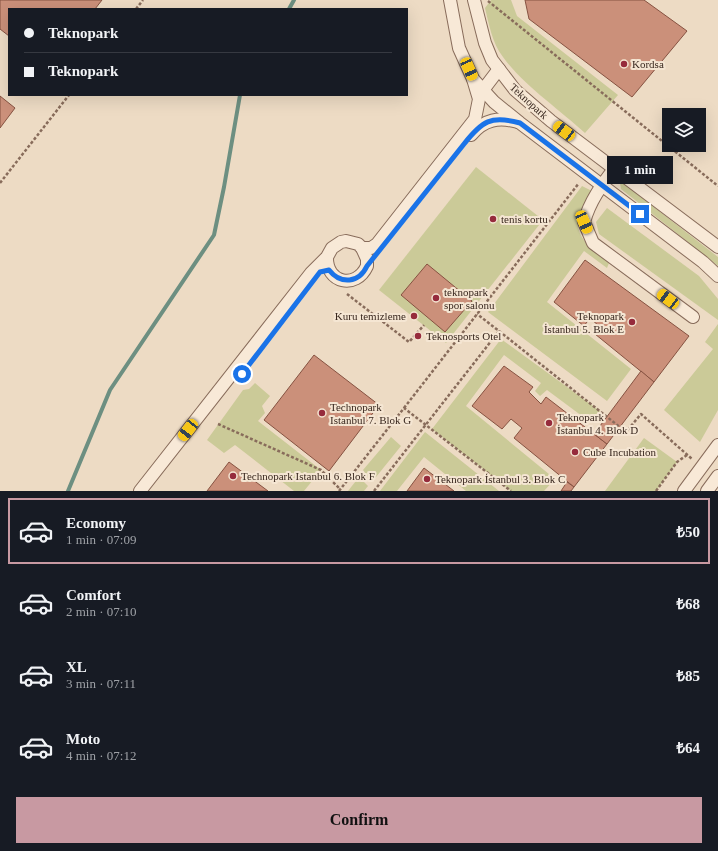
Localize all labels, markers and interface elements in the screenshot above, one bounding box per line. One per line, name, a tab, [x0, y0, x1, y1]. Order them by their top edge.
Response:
text: Teknopark	[48, 25, 118, 41]
car	[459, 56, 479, 82]
place label: Kordsa	[632, 58, 664, 70]
marker: Kordsa	[619, 59, 629, 69]
text: Teknopark	[48, 63, 118, 79]
street label: Teknopark	[508, 81, 551, 121]
map controls	[662, 108, 706, 152]
button: layers	[662, 108, 706, 152]
car	[551, 119, 577, 143]
callout: 1 min	[607, 156, 673, 184]
text: 1 min	[624, 162, 656, 177]
route end	[631, 205, 649, 223]
car	[574, 209, 594, 235]
place label: tenis kortu	[501, 213, 548, 225]
marker: tenis kortu	[488, 214, 498, 224]
place label: teknopark spor salonu	[444, 286, 495, 311]
car	[655, 287, 681, 311]
marker: teknopark spor salonu	[431, 293, 441, 303]
place label: Kuru temizleme	[335, 310, 406, 322]
place label: Teknopark İstanbul 5. Blok E	[544, 310, 624, 335]
marker: Kuru temizleme	[409, 311, 419, 321]
marker: Teknopark İstanbul 5. Blok E	[627, 317, 637, 327]
place label: Teknosports Otel	[426, 330, 501, 342]
marker: Teknosports Otel	[413, 331, 423, 341]
route start	[233, 365, 251, 383]
place label: Technopark Istanbul 7. Blok G	[330, 401, 411, 426]
marker: Technopark Istanbul 7. Blok G	[317, 408, 327, 418]
place label: Teknopark İstanbul 4. Blok D	[557, 411, 638, 436]
car	[176, 417, 200, 443]
marker: Teknopark İstanbul 4. Blok D	[544, 418, 554, 428]
place label: Cube Incubation	[583, 446, 657, 458]
marker: Cube Incubation	[570, 447, 580, 457]
place label: Technopark Istanbul 6. Blok F	[241, 470, 375, 482]
marker: Technopark Istanbul 6. Blok F	[228, 471, 238, 481]
place label: Teknopark İstanbul 3. Blok C	[435, 473, 565, 485]
marker: Teknopark İstanbul 3. Blok C	[422, 474, 432, 484]
icon: car	[18, 513, 54, 549]
text: Economy	[66, 515, 126, 531]
text: ₺50	[676, 524, 700, 540]
text: 1 min · 07:09	[66, 532, 136, 547]
icon: car	[18, 585, 54, 621]
text: Comfort	[66, 587, 121, 603]
text: ₺68	[676, 596, 700, 612]
text: 2 min · 07:10	[66, 604, 136, 619]
icon: car	[18, 657, 54, 693]
text: XL	[66, 659, 87, 675]
text: ₺85	[676, 668, 700, 684]
text: 3 min · 07:11	[66, 676, 136, 691]
icon: car	[18, 729, 54, 765]
text: Moto	[66, 731, 100, 747]
text: ₺64	[676, 740, 700, 756]
text: 4 min · 07:12	[66, 748, 136, 763]
button: Confirm	[16, 797, 702, 843]

